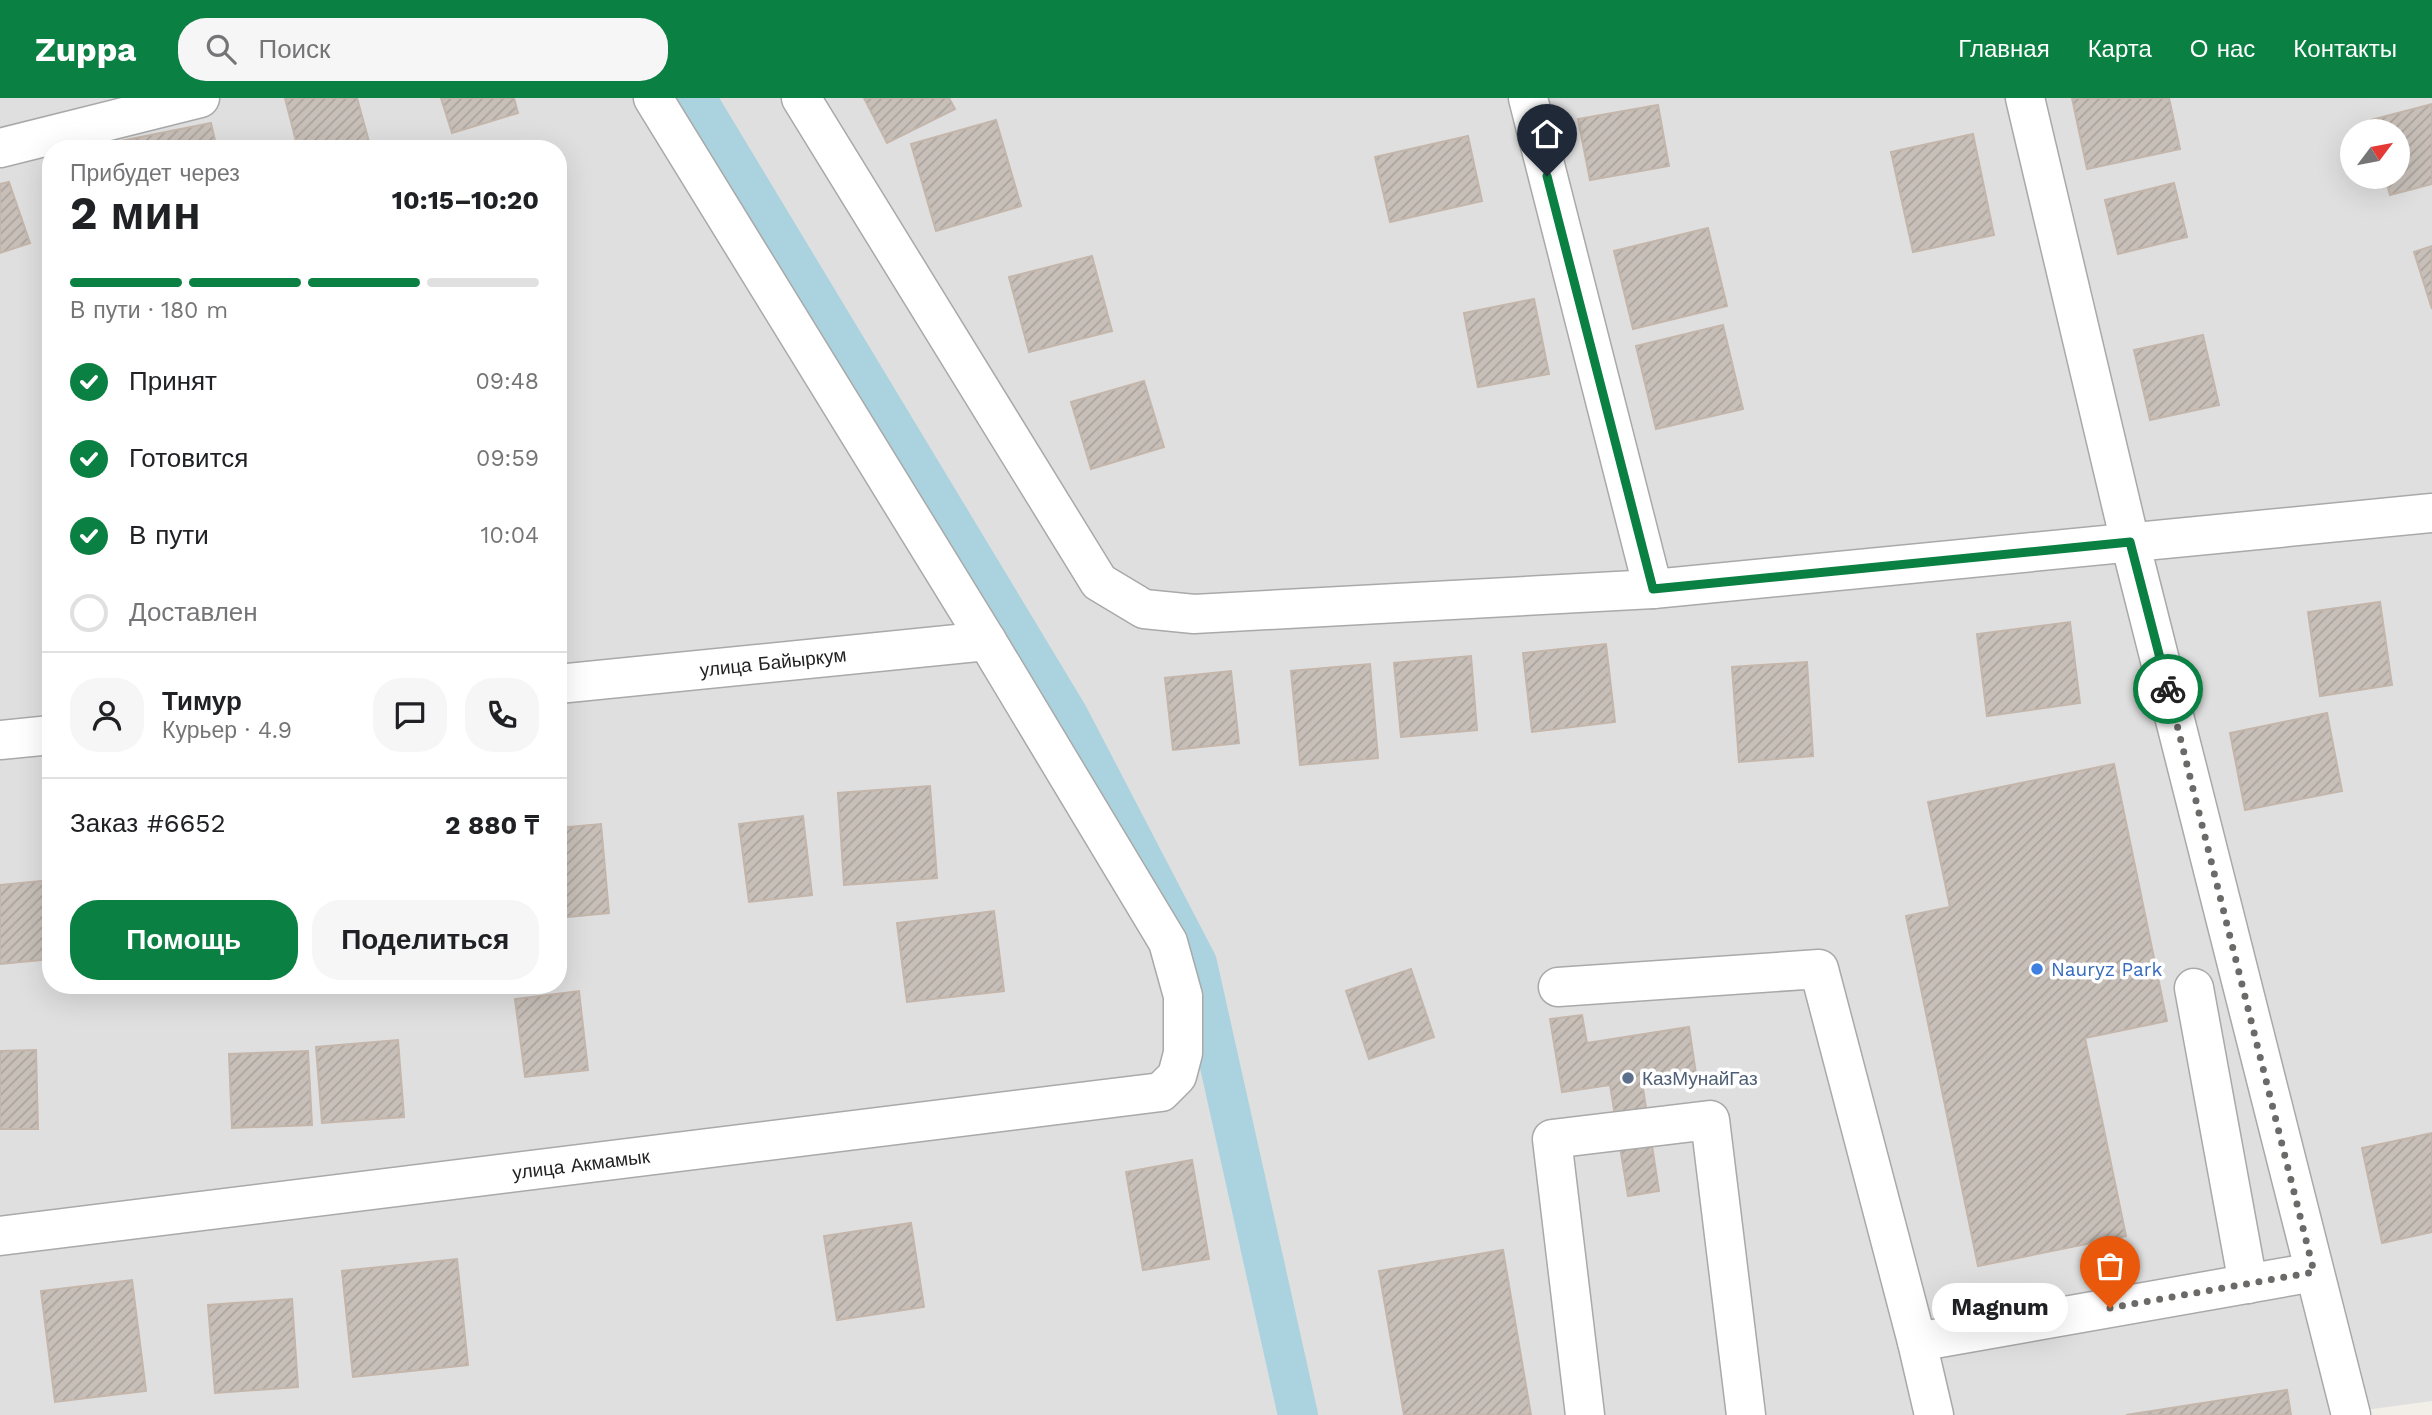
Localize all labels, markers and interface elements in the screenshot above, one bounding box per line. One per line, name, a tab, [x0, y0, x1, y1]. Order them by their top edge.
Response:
search box	[178, 18, 668, 81]
text: Zuppa	[35, 30, 136, 69]
icon: search	[202, 30, 240, 68]
text: Поиск	[258, 34, 330, 64]
text: Главная	[1958, 35, 2050, 63]
text: Карта	[2088, 35, 2152, 63]
text: О нас	[2190, 35, 2255, 63]
text: Контакты	[2293, 35, 2397, 63]
pin	[1517, 104, 1577, 176]
icon: home	[1528, 115, 1566, 153]
north arrow	[2340, 119, 2410, 189]
map controls	[2340, 119, 2410, 189]
text: Прибудет через	[70, 160, 240, 187]
text: 10:15–10:20	[392, 185, 539, 215]
text: 2 мин	[70, 186, 201, 240]
text: В пути · 180 m	[70, 297, 228, 324]
icon: check	[70, 363, 108, 401]
text: Принят	[129, 366, 217, 396]
text: 09:48	[475, 368, 539, 395]
icon: check	[70, 440, 108, 478]
text: Готовится	[129, 443, 248, 473]
text: 09:59	[476, 445, 539, 472]
icon: check	[70, 517, 108, 555]
text: В пути	[129, 520, 209, 550]
text: 10:04	[481, 522, 539, 549]
text: Доставлен	[129, 597, 258, 627]
street label: улица Байыркум	[699, 643, 848, 682]
courier	[2133, 654, 2203, 724]
icon: bike	[2149, 670, 2187, 708]
button: person	[70, 678, 144, 752]
button: chat	[373, 678, 447, 752]
button: phone	[465, 678, 539, 752]
text: Тимур	[162, 686, 242, 716]
text: Курьер · 4.9	[162, 717, 292, 744]
text: Заказ #6652	[70, 808, 226, 838]
text: 2 880 ₸	[445, 810, 539, 840]
button: Помощь	[70, 900, 298, 980]
button: Поделиться	[312, 900, 539, 980]
place label: Nauryz Park	[2051, 958, 2163, 981]
marker: Nauryz Park	[2029, 961, 2045, 977]
place label: КазМунайГаз	[1642, 1067, 1758, 1090]
marker: КазМунайГаз	[1620, 1070, 1636, 1086]
street label: улица Акмамык	[511, 1145, 652, 1184]
pin	[2080, 1236, 2140, 1308]
icon: bag	[2091, 1247, 2129, 1285]
callout: Magnum	[1932, 1284, 2068, 1332]
text: Magnum	[1951, 1294, 2049, 1321]

